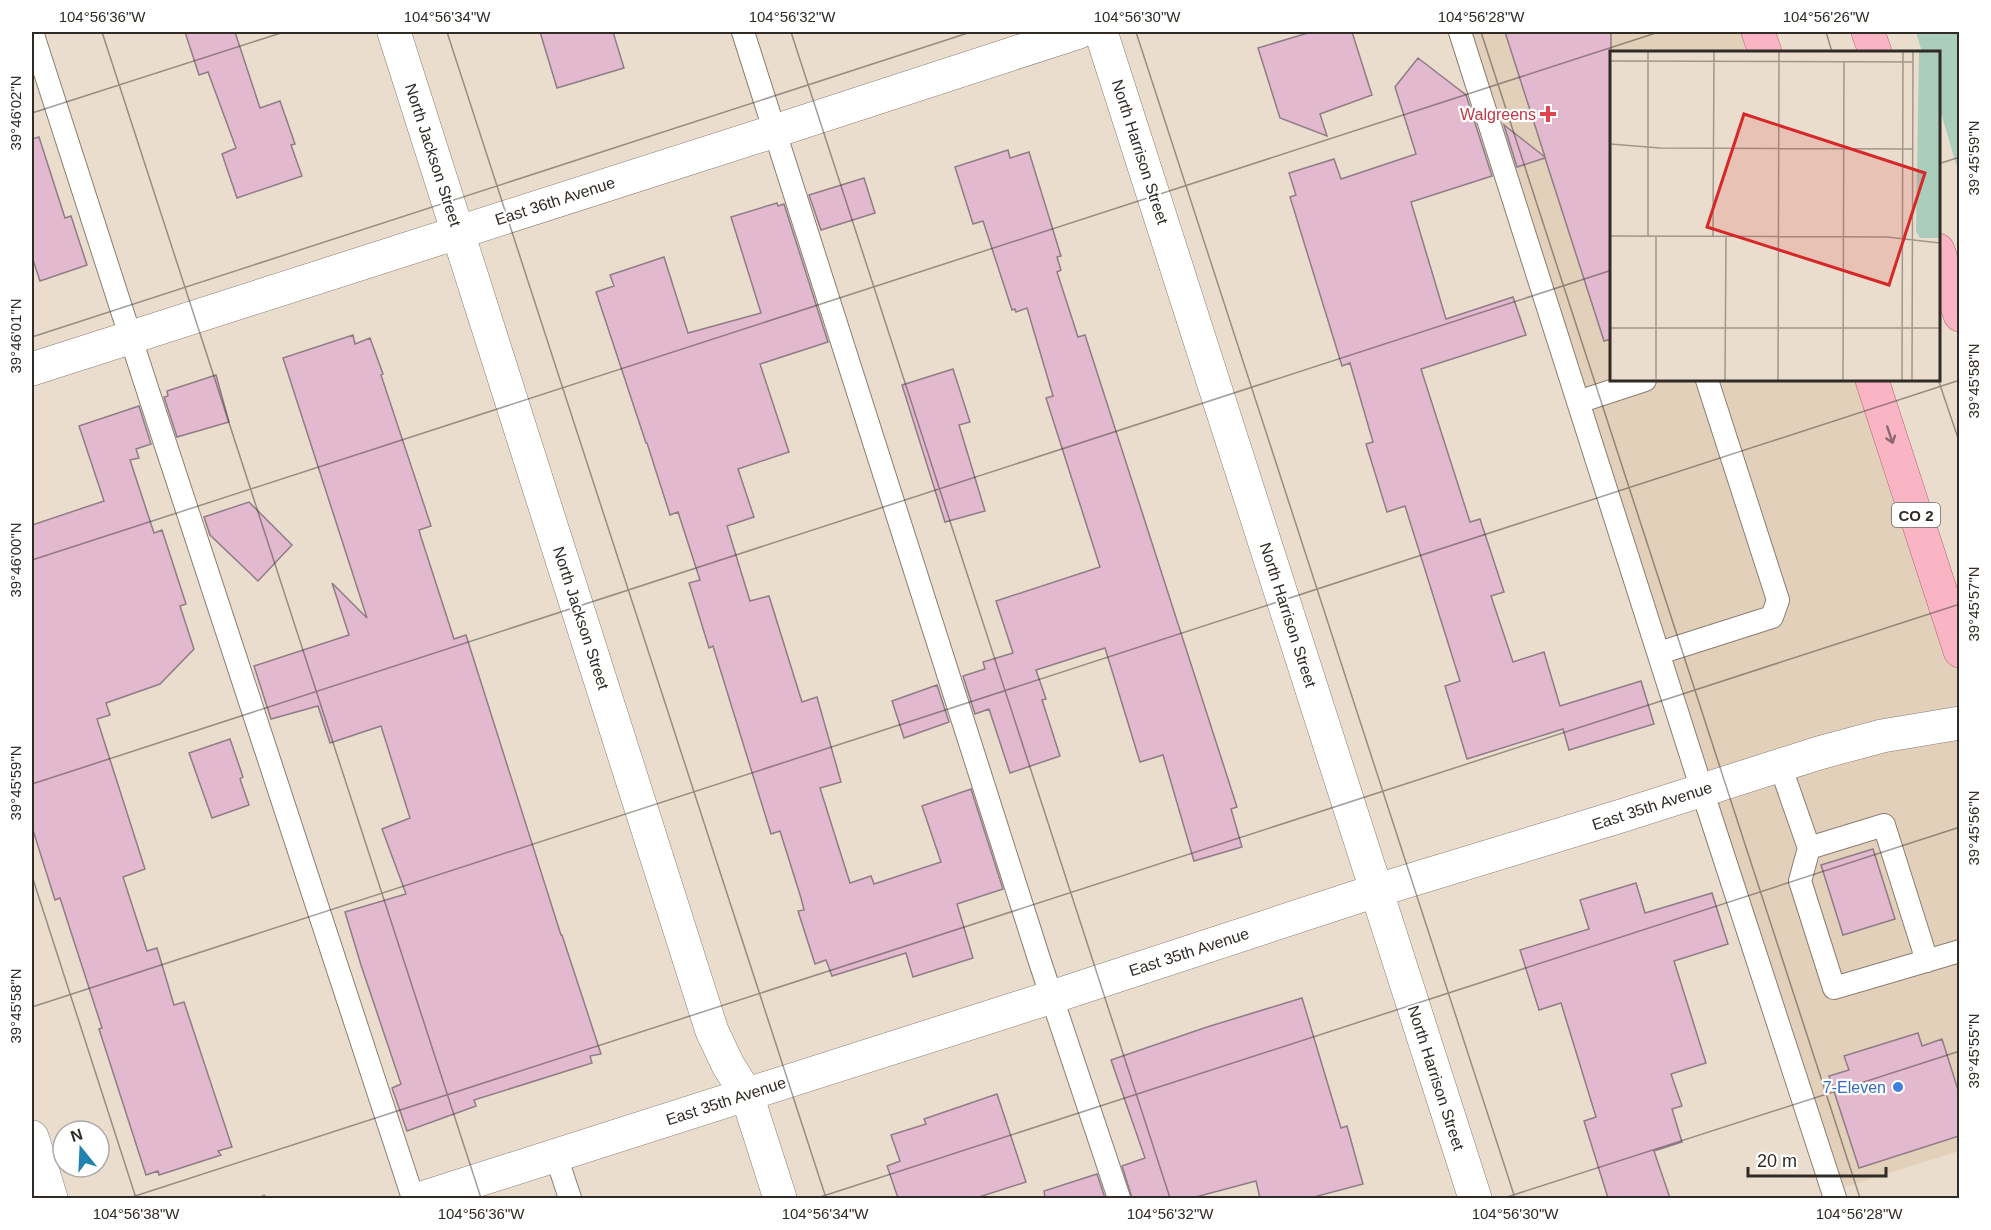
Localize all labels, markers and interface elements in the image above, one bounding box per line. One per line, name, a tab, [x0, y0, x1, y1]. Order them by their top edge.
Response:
text: 104°56'36"W	[59, 8, 146, 25]
text: 104°56'34"W	[404, 8, 491, 25]
text: 104°56'32"W	[749, 8, 836, 25]
text: 104°56'30"W	[1094, 8, 1181, 25]
text: 104°56'28"W	[1438, 8, 1525, 25]
text: 104°56'26"W	[1783, 8, 1870, 25]
inset map	[1610, 51, 1940, 381]
text: 39°46'02"N	[7, 75, 24, 151]
street label: North Harrison Street	[1109, 77, 1172, 227]
street label: North Jackson Street	[402, 81, 464, 229]
place label: Walgreens	[1460, 106, 1536, 123]
marker: Walgreens	[1541, 107, 1555, 121]
text: 39°45'59"N	[1965, 120, 1982, 196]
street label: East 36th Avenue	[493, 174, 617, 228]
text: 39°46'01"N	[7, 298, 24, 374]
text: 39°45'58"N	[1965, 343, 1982, 419]
one-way arrow	[1885, 425, 1896, 444]
road number: CO 2	[1892, 503, 1940, 527]
text: 39°46'00"N	[7, 522, 24, 598]
street label: North Harrison Street	[1257, 540, 1320, 690]
street label: North Jackson Street	[550, 544, 612, 692]
text: 39°45'57"N	[1965, 566, 1982, 642]
text: 39°45'59"N	[7, 745, 24, 821]
street label: East 35th Avenue	[1590, 779, 1714, 833]
text: 39°45'56"N	[1965, 790, 1982, 866]
street label: East 35th Avenue	[1127, 925, 1251, 979]
text: 39°45'58"N	[7, 968, 24, 1044]
street label: North Harrison Street	[1405, 1003, 1468, 1153]
text: 39°45'55"N	[1965, 1013, 1982, 1089]
street label: East 35th Avenue	[664, 1074, 788, 1128]
place label: 7-Eleven	[1823, 1079, 1886, 1096]
marker: 7-Eleven	[1891, 1080, 1905, 1094]
north arrow	[51, 1119, 111, 1179]
text: N	[68, 1125, 85, 1145]
scale bar	[1748, 1140, 1886, 1178]
text: 20 m	[1757, 1151, 1797, 1171]
text: 104°56'38"W	[93, 1205, 180, 1222]
text: 104°56'36"W	[438, 1205, 525, 1222]
text: 104°56'34"W	[782, 1205, 869, 1222]
text: 104°56'32"W	[1127, 1205, 1214, 1222]
text: 104°56'30"W	[1472, 1205, 1559, 1222]
text: 104°56'28"W	[1816, 1205, 1903, 1222]

